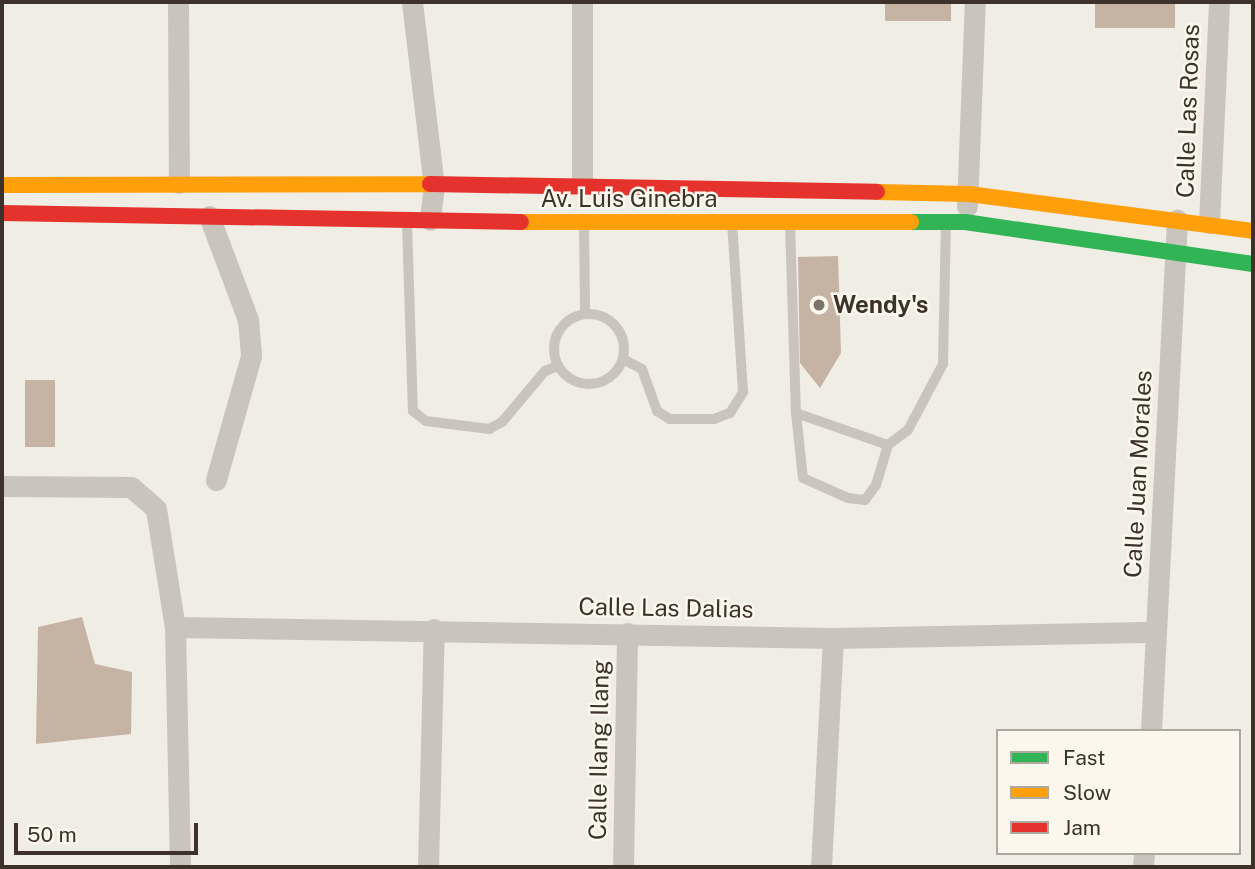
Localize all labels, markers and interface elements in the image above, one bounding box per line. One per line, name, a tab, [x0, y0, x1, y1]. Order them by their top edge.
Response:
street label: Calle Las Rosas	[1171, 24, 1205, 198]
street label: Av. Luis Ginebra	[540, 185, 718, 213]
place label: Wendy's	[833, 291, 929, 319]
marker: Wendy's	[811, 297, 827, 313]
street label: Calle Juan Morales	[1118, 369, 1158, 579]
street label: Calle Las Dalias	[578, 592, 754, 624]
street label: Calle Ilang Ilang	[583, 660, 615, 840]
legend	[996, 729, 1241, 855]
text: Fast	[1063, 745, 1105, 770]
text: Slow	[1063, 780, 1111, 805]
scale bar	[18, 810, 201, 854]
text: Jam	[1063, 815, 1101, 840]
text: 50 m	[27, 822, 77, 847]

